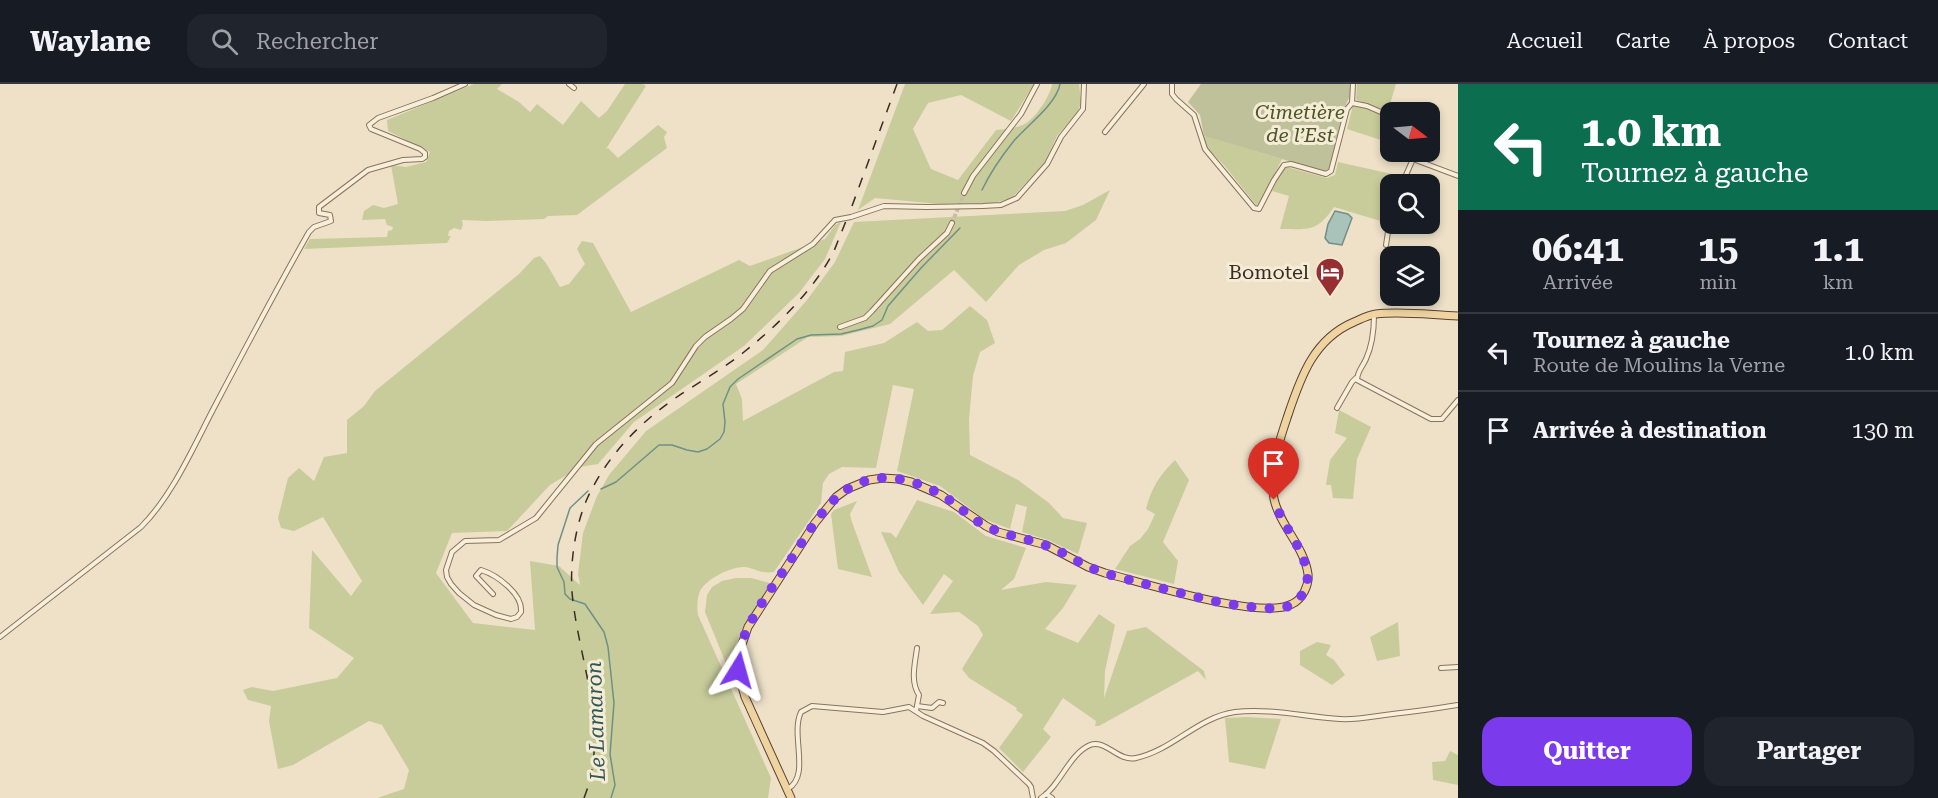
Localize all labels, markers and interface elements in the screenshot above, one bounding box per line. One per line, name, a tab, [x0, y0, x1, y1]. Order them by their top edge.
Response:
search box	[187, 14, 607, 68]
text: Waylane	[30, 25, 151, 58]
icon: search	[208, 25, 241, 58]
text: Rechercher	[256, 29, 378, 54]
text: Accueil	[1507, 29, 1583, 53]
text: Carte	[1616, 29, 1670, 53]
text: À propos	[1703, 29, 1795, 53]
text: Contact	[1828, 29, 1908, 53]
park label: Cimetière de l’Est	[1255, 100, 1345, 147]
north arrow	[1380, 102, 1440, 162]
map controls	[1380, 102, 1440, 306]
text: 1.0 km	[1581, 107, 1721, 156]
icon: left	[1482, 108, 1560, 186]
text: Tournez à gauche	[1581, 157, 1809, 189]
button: search	[1380, 174, 1440, 234]
text: 06:41	[1532, 228, 1624, 270]
text: 15	[1698, 228, 1738, 270]
text: 1.1	[1812, 228, 1864, 270]
button: layers	[1380, 246, 1440, 306]
hotel icon: Bomotel	[1314, 256, 1346, 298]
place label: Bomotel	[1229, 260, 1309, 284]
text: Arrivée	[1543, 270, 1613, 294]
text: min	[1699, 270, 1737, 294]
text: km	[1823, 270, 1854, 294]
text: Tournez à gauche	[1533, 328, 1730, 353]
icon: left	[1482, 336, 1515, 369]
text: 1.0 km	[1844, 340, 1914, 365]
text: Route de Moulins la Verne	[1533, 353, 1785, 377]
icon: arrive	[1482, 414, 1515, 447]
text: Arrivée à destination	[1533, 418, 1767, 443]
text: 130 m	[1851, 418, 1914, 443]
pin	[1248, 438, 1299, 500]
icon: arrive	[1257, 447, 1290, 480]
position arrow	[706, 638, 770, 702]
water label: Le Lamaron	[582, 661, 610, 782]
button: Quitter	[1482, 717, 1692, 786]
button: Partager	[1704, 717, 1914, 786]

